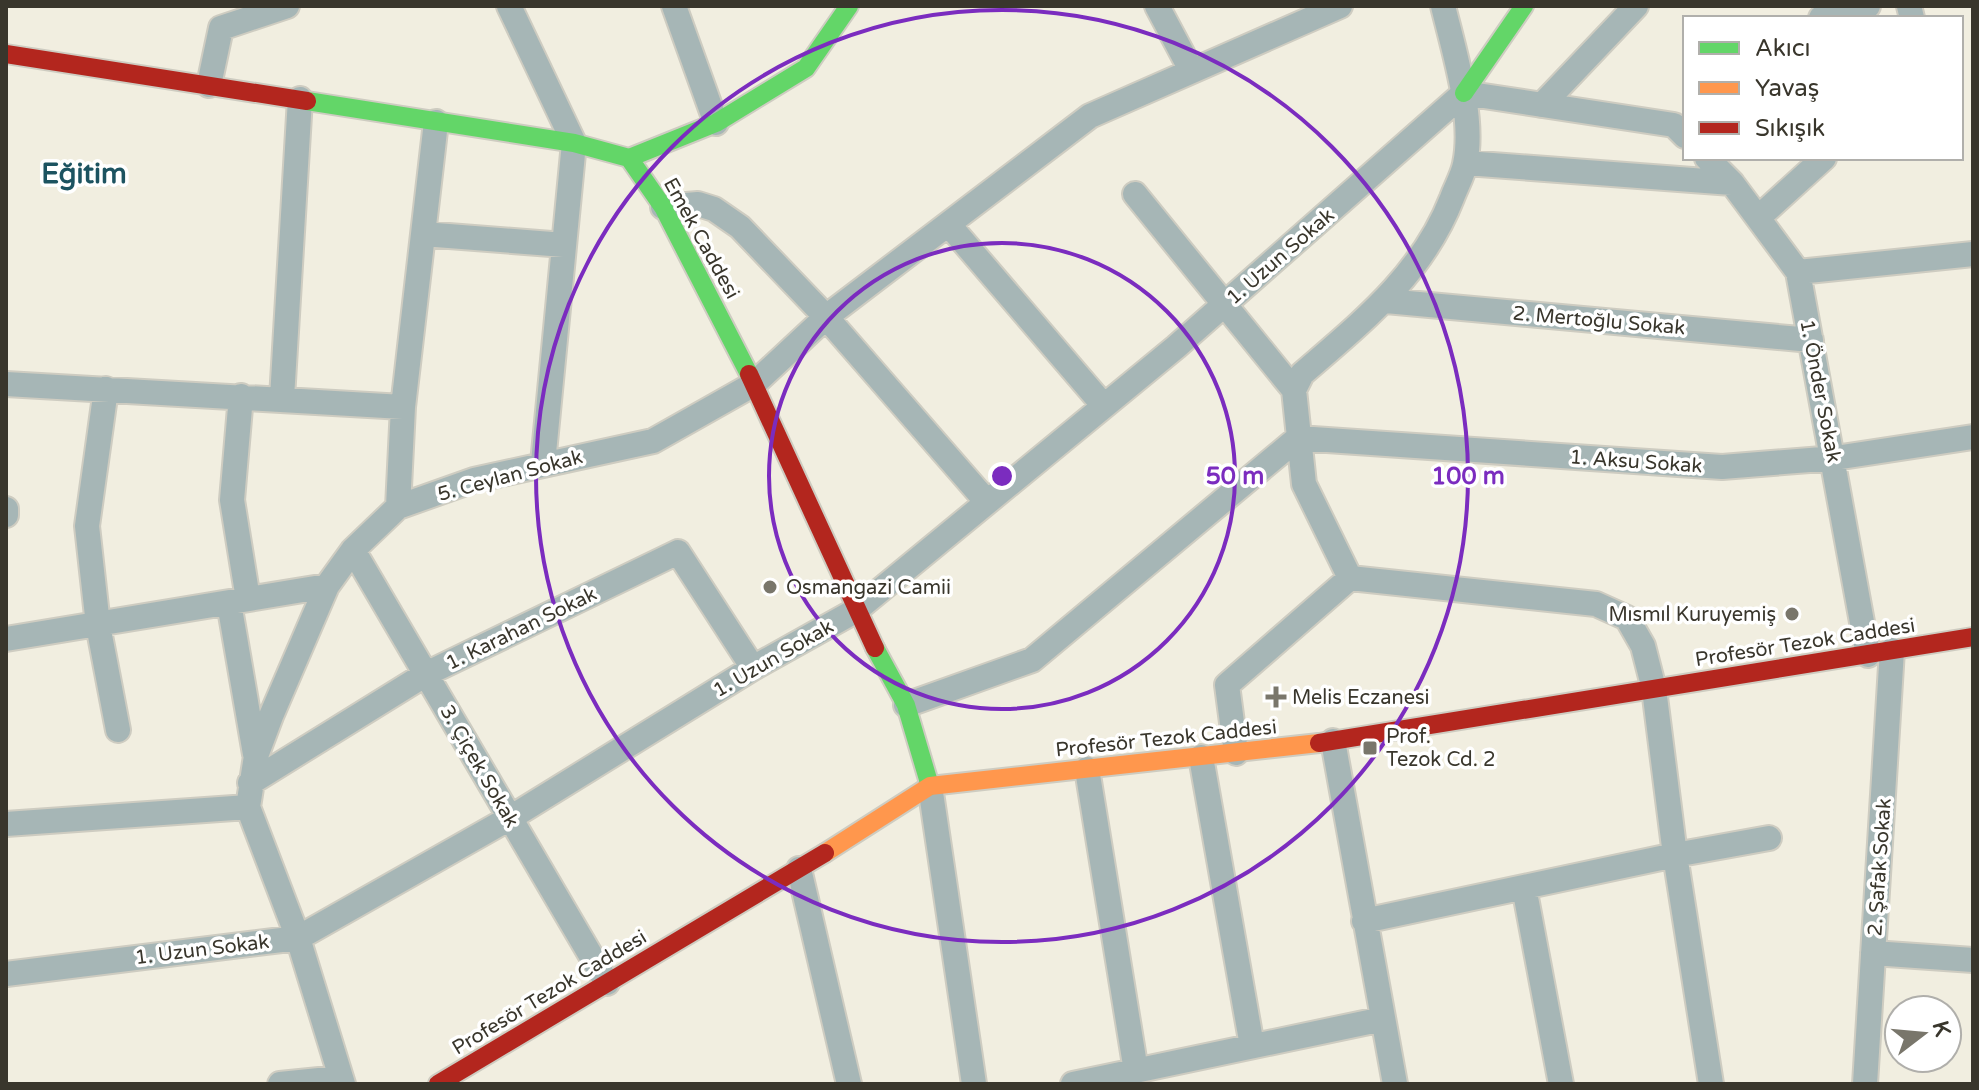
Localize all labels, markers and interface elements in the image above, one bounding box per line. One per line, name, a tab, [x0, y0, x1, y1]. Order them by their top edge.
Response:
legend	[1683, 16, 1963, 160]
text: Akıcı	[1755, 34, 1811, 63]
text: Yavaş	[1755, 74, 1819, 103]
text: Sıkışık	[1755, 114, 1825, 143]
district label: Eğitim	[41, 157, 127, 191]
street label: Emek Caddesi	[658, 174, 744, 303]
street label: 1. Uzun Sokak	[1222, 203, 1340, 310]
street label: 2. Mertoğlu Sokak	[1512, 302, 1686, 340]
street label: 1. Önder Sokak	[1794, 317, 1847, 465]
street label: 5. Ceylan Sokak	[435, 445, 586, 507]
street label: 1. Aksu Sokak	[1569, 445, 1703, 479]
centre of rings	[988, 462, 1016, 490]
text: 50 m	[1206, 462, 1264, 491]
text: 100 m	[1431, 462, 1505, 491]
place label: Osmangazi Camii	[786, 576, 951, 600]
marker: Osmangazi Camii	[761, 578, 779, 596]
street label: 1. Karahan Sokak	[442, 582, 601, 676]
place label: Mısmıl Kuruyemiş	[1609, 603, 1776, 627]
marker: Mısmıl Kuruyemiş	[1783, 605, 1801, 623]
street label: Profesör Tezok Caddesi	[1693, 614, 1917, 672]
street label: 1. Uzun Sokak	[709, 615, 838, 703]
place label: Melis Eczanesi	[1292, 686, 1430, 710]
marker: Melis Eczanesi	[1267, 688, 1285, 706]
street label: 3. Çiçek Sokak	[434, 701, 524, 832]
street label: Profesör Tezok Caddesi	[1054, 715, 1278, 763]
place label: Prof. Tezok Cd. 2	[1386, 725, 1496, 772]
marker: Prof. Tezok Cd. 2	[1361, 739, 1379, 757]
street label: 2. Şafak Sokak	[1863, 797, 1897, 937]
street label: Profesör Tezok Caddesi	[448, 925, 651, 1060]
street label: 1. Uzun Sokak	[134, 930, 271, 970]
north arrow	[1883, 994, 1963, 1074]
text: K	[1927, 1018, 1956, 1040]

